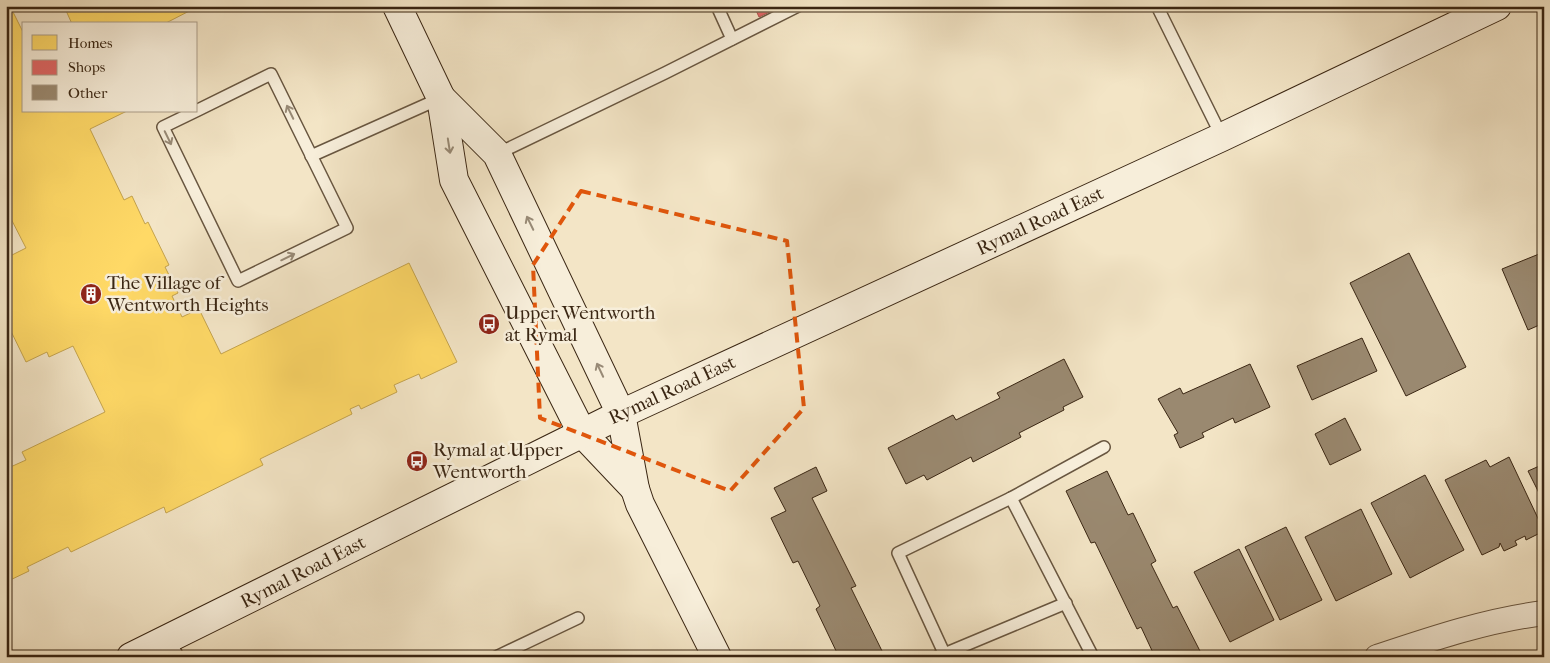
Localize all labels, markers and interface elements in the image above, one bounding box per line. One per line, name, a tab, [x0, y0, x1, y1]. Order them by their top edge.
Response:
legend	[22, 22, 198, 112]
text: Homes	[68, 34, 113, 52]
text: Shops	[68, 58, 106, 76]
text: Other	[68, 84, 108, 102]
one-way arrow	[285, 105, 295, 120]
one-way arrow	[164, 130, 173, 145]
one-way arrow	[444, 137, 454, 153]
street label: Rymal Road East	[973, 182, 1107, 260]
one-way arrow	[525, 216, 534, 231]
one-way arrow	[280, 252, 295, 261]
place label: The Village of Wentworth Heights	[106, 272, 269, 316]
building icon: The Village of Wentworth Heights	[79, 282, 103, 306]
place label: Upper Wentworth at Rymal	[505, 302, 656, 346]
bus stop icon: Upper Wentworth at Rymal	[477, 312, 501, 336]
street label: Rymal Road East	[605, 351, 739, 429]
one-way arrow	[595, 363, 604, 378]
place label: Rymal at Upper Wentworth	[432, 439, 563, 483]
bus stop icon: Rymal at Upper Wentworth	[405, 449, 429, 473]
street label: Rymal Road East	[237, 531, 369, 613]

